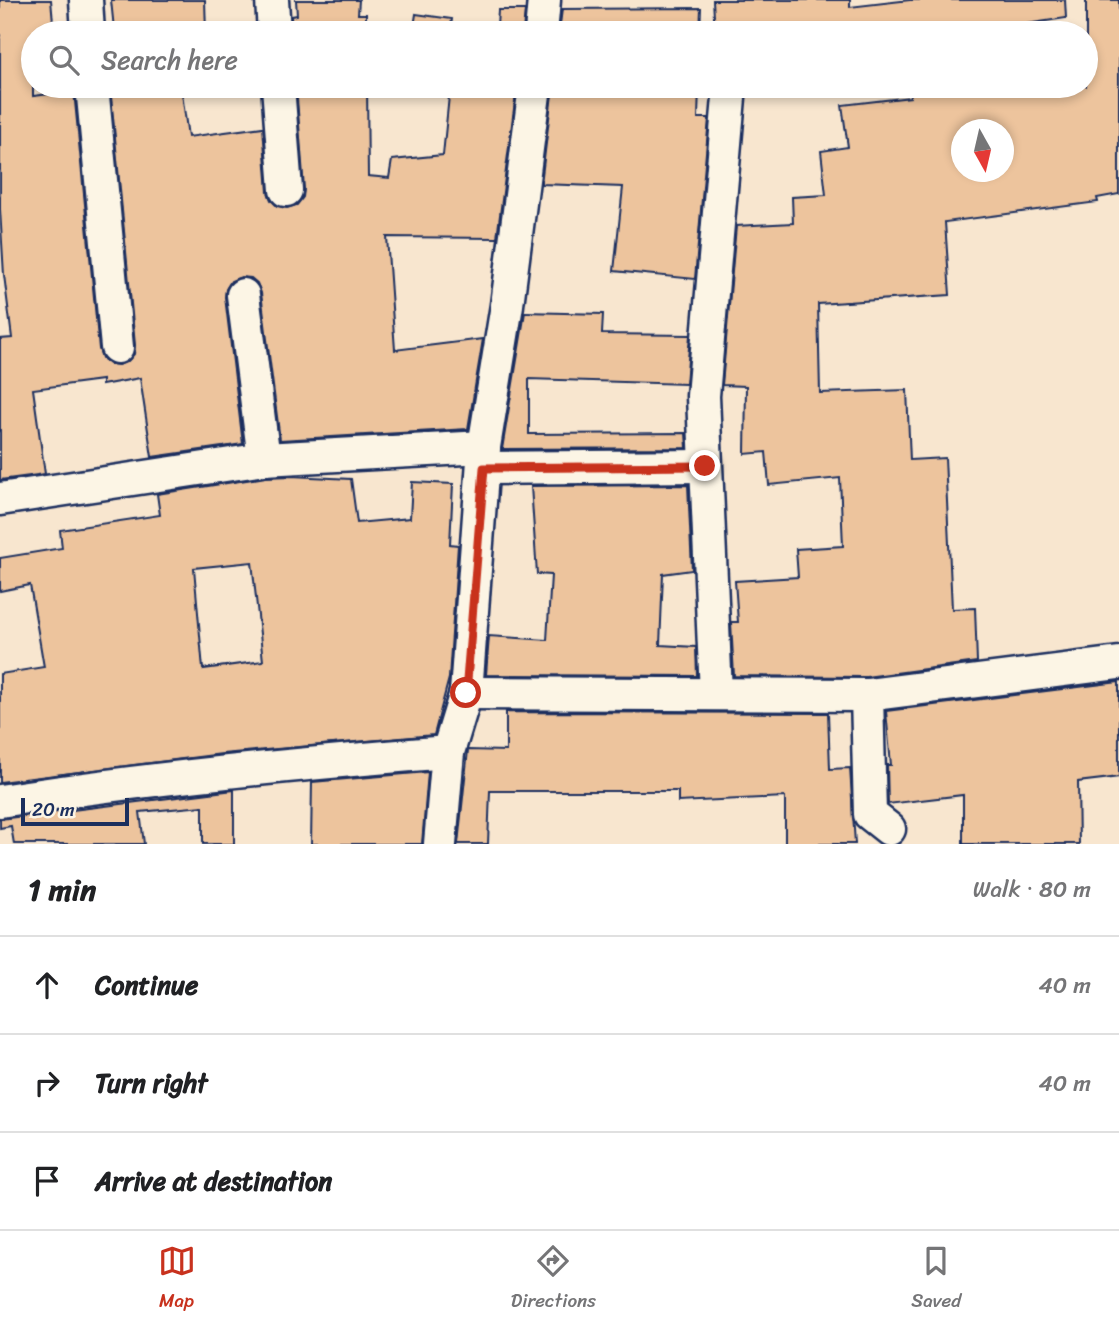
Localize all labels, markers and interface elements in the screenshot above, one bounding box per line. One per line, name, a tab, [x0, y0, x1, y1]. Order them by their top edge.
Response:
search box	[21, 21, 1098, 98]
text: Search here	[101, 37, 238, 83]
icon: search	[45, 41, 83, 79]
north arrow	[951, 119, 1014, 182]
route end	[689, 450, 720, 481]
route start	[450, 677, 481, 708]
text: 20 m	[32, 793, 75, 826]
scale bar	[21, 795, 130, 827]
text: 1 min	[28, 863, 96, 917]
text: Walk · 80 m	[973, 869, 1091, 910]
text: Continue	[95, 962, 198, 1008]
text: 40 m	[1038, 965, 1091, 1006]
icon: ahead	[28, 966, 66, 1004]
text: Turn right	[95, 1060, 208, 1106]
text: 40 m	[1038, 1063, 1091, 1104]
icon: right	[28, 1064, 66, 1102]
text: Arrive at destination	[95, 1158, 332, 1204]
icon: arrive	[28, 1162, 66, 1200]
tab: Map	[158, 1242, 196, 1317]
tab: Directions	[511, 1242, 596, 1317]
tab: Saved	[911, 1242, 961, 1317]

